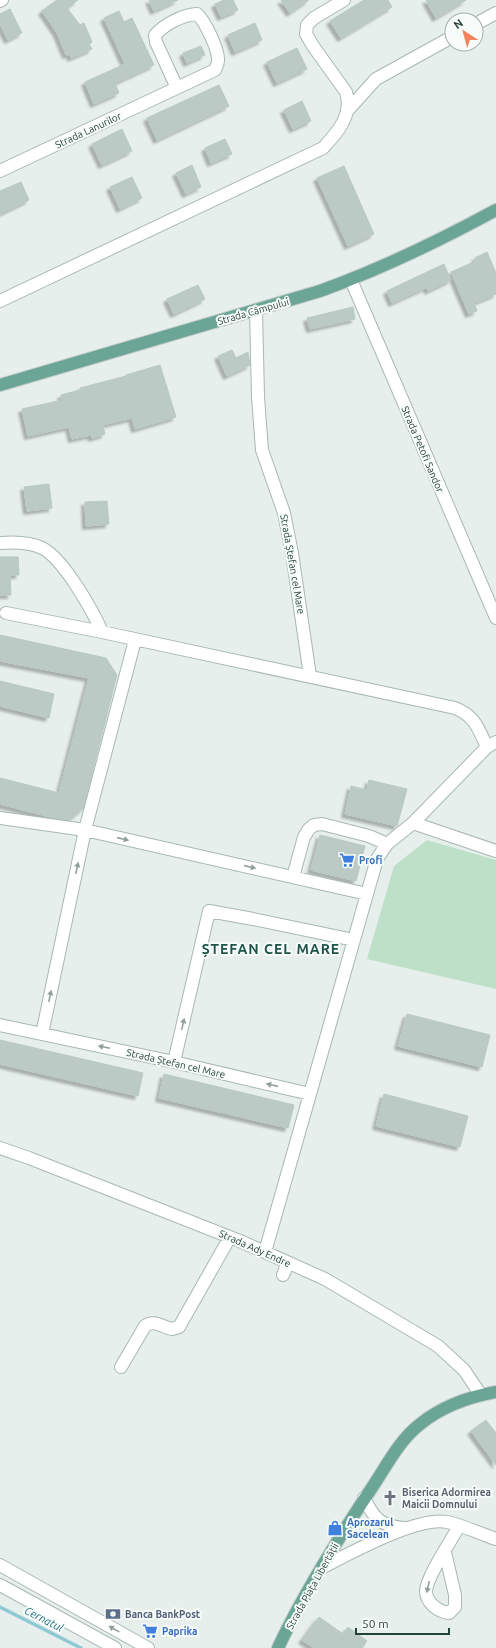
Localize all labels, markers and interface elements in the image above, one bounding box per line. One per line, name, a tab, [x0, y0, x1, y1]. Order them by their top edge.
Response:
north arrow	[444, 12, 484, 52]
text: N	[451, 17, 465, 31]
street label: Strada Lanurilor	[53, 110, 123, 151]
street label: Strada Câmpului	[216, 296, 290, 327]
street label: Strada Petofi Sandor	[399, 404, 446, 494]
street label: Strada Ștefan cel Mare	[278, 513, 307, 615]
one-way arrow	[117, 836, 129, 842]
supermarket icon: Profi	[338, 851, 356, 869]
place label: Profi	[359, 855, 382, 866]
one-way arrow	[74, 862, 80, 875]
one-way arrow	[244, 865, 256, 871]
district label: ȘTEFAN CEL MARE	[202, 941, 340, 957]
one-way arrow	[48, 989, 54, 1002]
one-way arrow	[181, 1018, 187, 1030]
one-way arrow	[98, 1043, 110, 1049]
street label: Strada Ștefan cel Mare	[125, 1047, 226, 1080]
one-way arrow	[266, 1081, 278, 1087]
street label: Strada Ady Endre	[217, 1228, 292, 1269]
place label: Biserica Adormirea Maicii Domnului	[402, 1487, 491, 1510]
church icon: Biserica Adormirea Maicii Domnului	[381, 1489, 399, 1507]
place label: Aprozarul Sacelean	[347, 1517, 393, 1540]
shop icon: Aprozarul Sacelean	[326, 1519, 344, 1537]
street label: Strada Piața Libertății	[284, 1541, 341, 1631]
one-way arrow	[425, 1580, 431, 1593]
water label: Cernatul	[23, 1604, 65, 1634]
bank icon: Banca BankPost	[104, 1605, 122, 1623]
place label: Banca BankPost	[125, 1609, 201, 1620]
scale bar	[356, 1610, 449, 1636]
text: 50 m	[362, 1617, 389, 1630]
supermarket icon: Paprika	[141, 1622, 159, 1640]
one-way arrow	[108, 1625, 120, 1632]
place label: Paprika	[162, 1626, 197, 1637]

